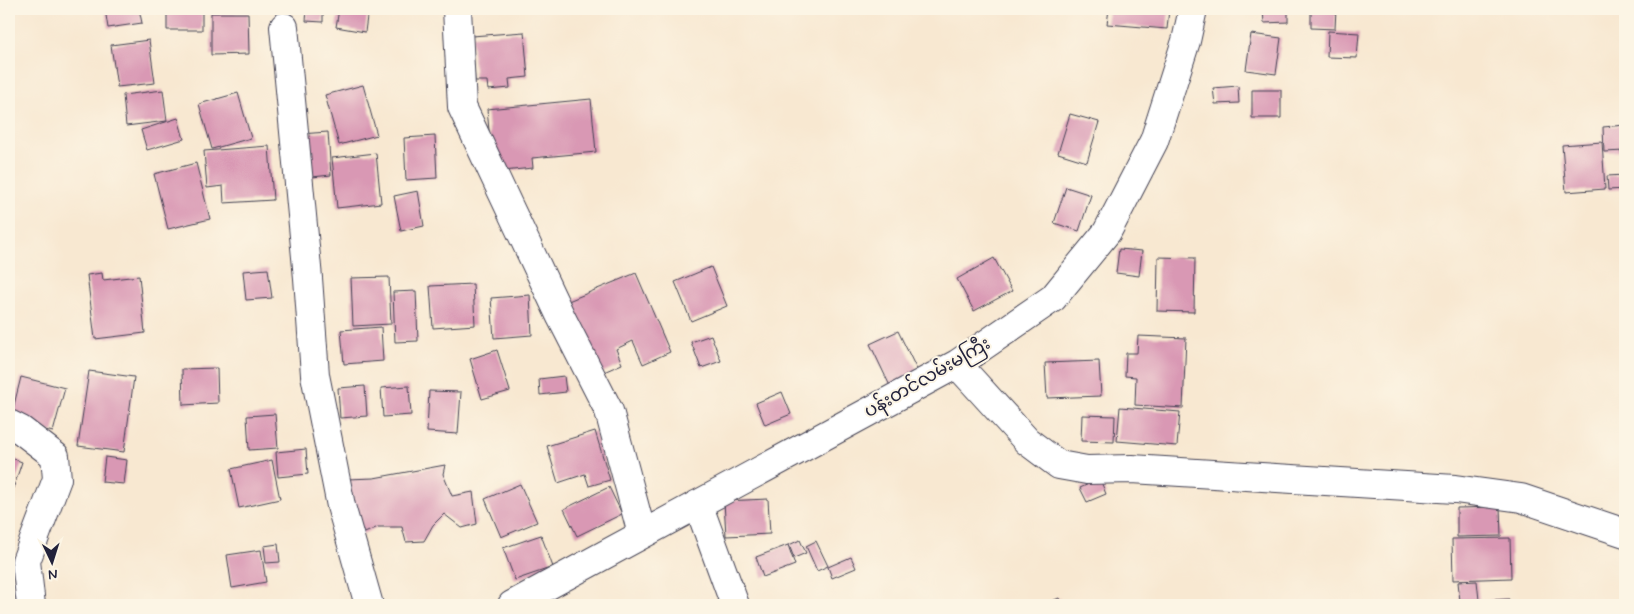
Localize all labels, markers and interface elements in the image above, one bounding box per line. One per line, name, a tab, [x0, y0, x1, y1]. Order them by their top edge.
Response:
street label: ပန်းတင်လမ်းမကြီး	[859, 329, 996, 425]
north arrow	[28, 536, 78, 586]
text: N	[48, 565, 58, 583]

